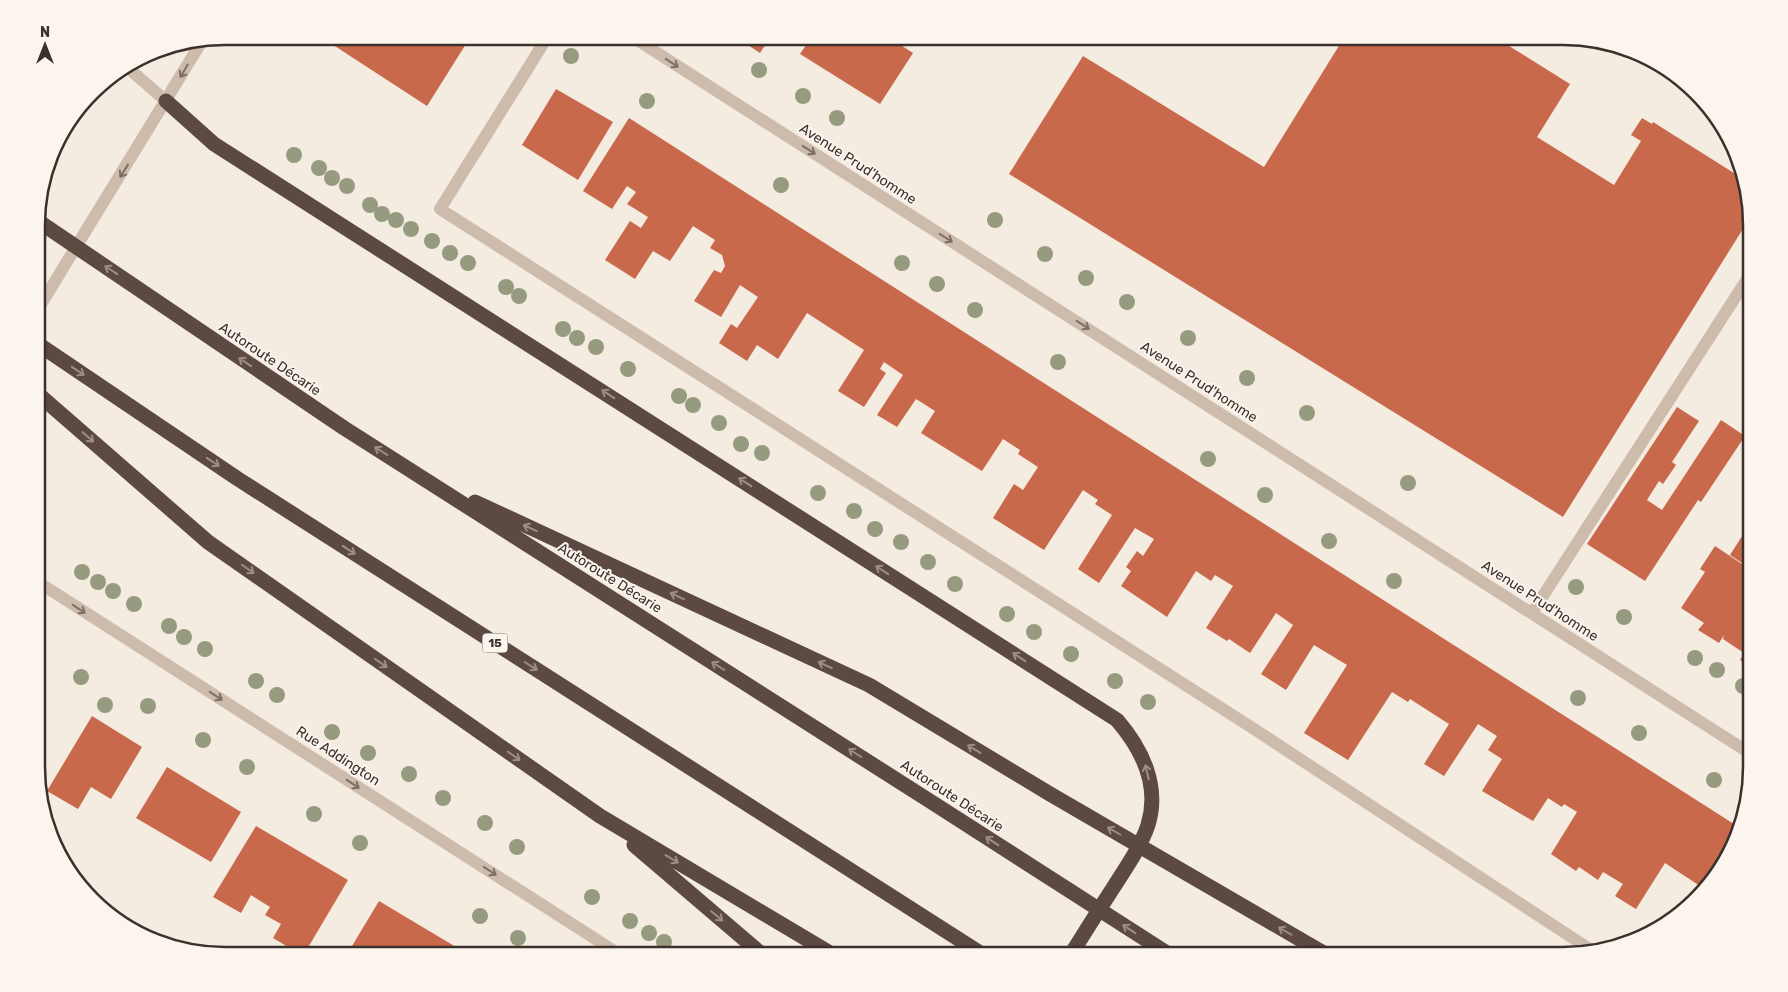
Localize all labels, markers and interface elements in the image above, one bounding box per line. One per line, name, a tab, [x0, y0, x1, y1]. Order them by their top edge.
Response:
north arrow	[20, 20, 70, 70]
text: N	[40, 24, 50, 41]
one-way arrow	[665, 57, 679, 68]
one-way arrow	[179, 64, 189, 78]
street label: Avenue Prud'homme	[796, 120, 920, 208]
one-way arrow	[801, 145, 815, 155]
one-way arrow	[118, 163, 128, 177]
one-way arrow	[938, 233, 952, 243]
one-way arrow	[104, 265, 118, 275]
street label: Autoroute Décarie	[216, 319, 324, 399]
one-way arrow	[1075, 321, 1089, 331]
street label: Avenue Prud'homme	[1137, 338, 1261, 426]
one-way arrow	[238, 357, 252, 367]
one-way arrow	[71, 366, 85, 376]
one-way arrow	[601, 389, 615, 399]
one-way arrow	[81, 432, 94, 443]
one-way arrow	[374, 446, 388, 456]
one-way arrow	[206, 457, 220, 467]
one-way arrow	[738, 477, 752, 487]
one-way arrow	[523, 522, 538, 532]
street label: Autoroute Décarie	[555, 539, 665, 617]
one-way arrow	[342, 546, 356, 556]
street label: Avenue Prud'homme	[1478, 557, 1602, 645]
one-way arrow	[240, 564, 254, 575]
one-way arrow	[875, 564, 889, 574]
one-way arrow	[670, 591, 685, 600]
one-way arrow	[72, 603, 86, 614]
road number: 15	[482, 634, 508, 652]
one-way arrow	[1012, 652, 1026, 662]
one-way arrow	[374, 658, 388, 668]
one-way arrow	[817, 659, 832, 669]
one-way arrow	[523, 661, 537, 671]
one-way arrow	[712, 661, 726, 671]
one-way arrow	[208, 691, 222, 701]
street label: Rue Addington	[293, 723, 383, 789]
one-way arrow	[968, 743, 982, 753]
one-way arrow	[849, 748, 863, 758]
one-way arrow	[507, 751, 521, 761]
street label: Autoroute Décarie	[897, 756, 1007, 836]
one-way arrow	[1142, 764, 1151, 780]
one-way arrow	[345, 779, 359, 789]
one-way arrow	[1108, 826, 1122, 836]
one-way arrow	[986, 836, 1000, 846]
one-way arrow	[664, 854, 679, 864]
one-way arrow	[482, 867, 496, 877]
one-way arrow	[711, 910, 724, 921]
one-way arrow	[1122, 924, 1136, 934]
one-way arrow	[1278, 925, 1292, 935]

